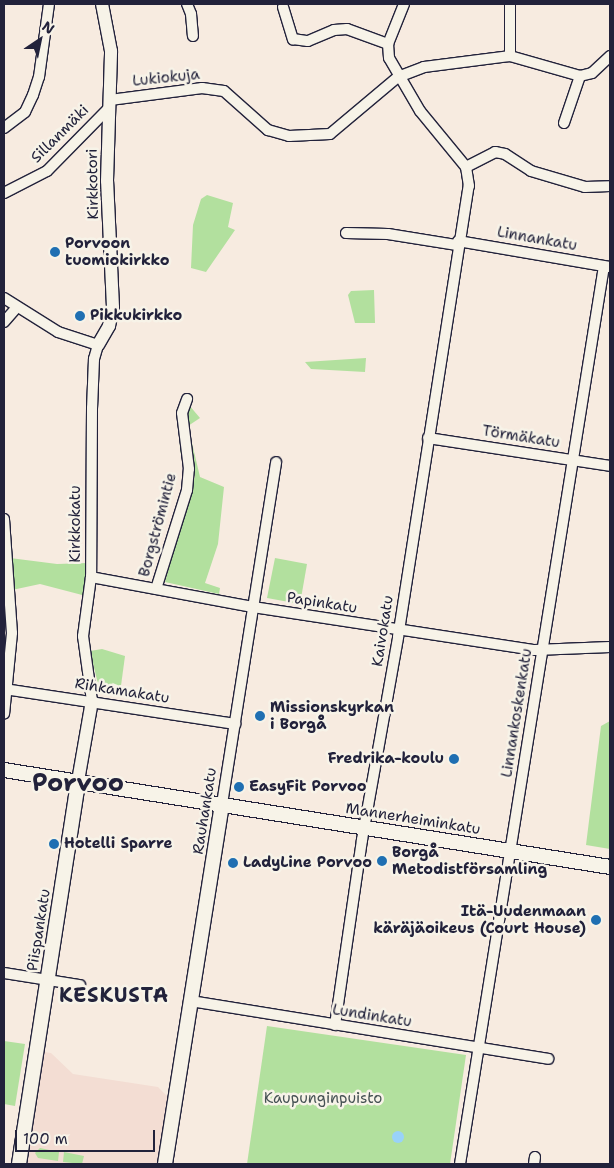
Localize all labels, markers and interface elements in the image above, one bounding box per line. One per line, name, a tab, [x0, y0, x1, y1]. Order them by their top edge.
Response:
north arrow	[15, 15, 65, 65]
text: N	[39, 17, 58, 38]
street label: Lukiokuja	[131, 66, 201, 90]
street label: Sillanmäki	[27, 101, 93, 167]
street label: Kirkkotori	[83, 148, 103, 220]
street label: Linnankatu	[496, 223, 578, 255]
place label: Porvoon tuomiokirkko	[65, 234, 170, 269]
marker: Porvoon tuomiokirkko	[49, 246, 61, 258]
place label: Pikkukirkko	[90, 307, 182, 325]
marker: Pikkukirkko	[74, 310, 86, 322]
street label: Törmäkatu	[481, 422, 561, 452]
street label: Borgströmintie	[135, 471, 181, 579]
street label: Kirkkokatu	[67, 485, 85, 563]
street label: Papinkatu	[286, 589, 358, 617]
street label: Kaivokatu	[368, 594, 398, 668]
street label: Linnankoskenkatu	[498, 647, 536, 779]
street label: Rihkamakatu	[73, 675, 171, 707]
place label: Missionskyrkan i Borgå	[270, 698, 394, 733]
marker: Missionskyrkan i Borgå	[254, 710, 266, 722]
place label: Fredrika-koulu	[328, 750, 444, 768]
marker: Fredrika-koulu	[448, 753, 460, 765]
street label: Rauhankatu	[189, 766, 221, 856]
district label: Porvoo	[32, 767, 124, 797]
place label: EasyFit Porvoo	[249, 778, 367, 796]
marker: EasyFit Porvoo	[233, 781, 245, 793]
street label: Mannerheiminkatu	[344, 799, 482, 839]
place label: Hotelli Sparre	[64, 835, 172, 853]
marker: Hotelli Sparre	[48, 838, 60, 850]
place label: Borgå Metodistförsamling	[392, 843, 547, 878]
place label: LadyLine Porvoo	[243, 854, 372, 872]
marker: Borgå Metodistförsamling	[376, 855, 388, 867]
marker: LadyLine Porvoo	[227, 857, 239, 869]
street label: Piispankatu	[24, 888, 54, 972]
place label: Itä-Uudenmaan käräjäoikeus (Court House)	[373, 902, 586, 937]
marker: Itä-Uudenmaan käräjäoikeus (Court House)	[590, 914, 602, 926]
district label: KESKUSTA	[58, 983, 170, 1007]
street label: Lundinkatu	[331, 1001, 413, 1031]
park label: Kaupunginpuisto	[264, 1090, 382, 1108]
scale bar	[18, 1120, 158, 1152]
text: 100 m	[23, 1129, 68, 1149]

